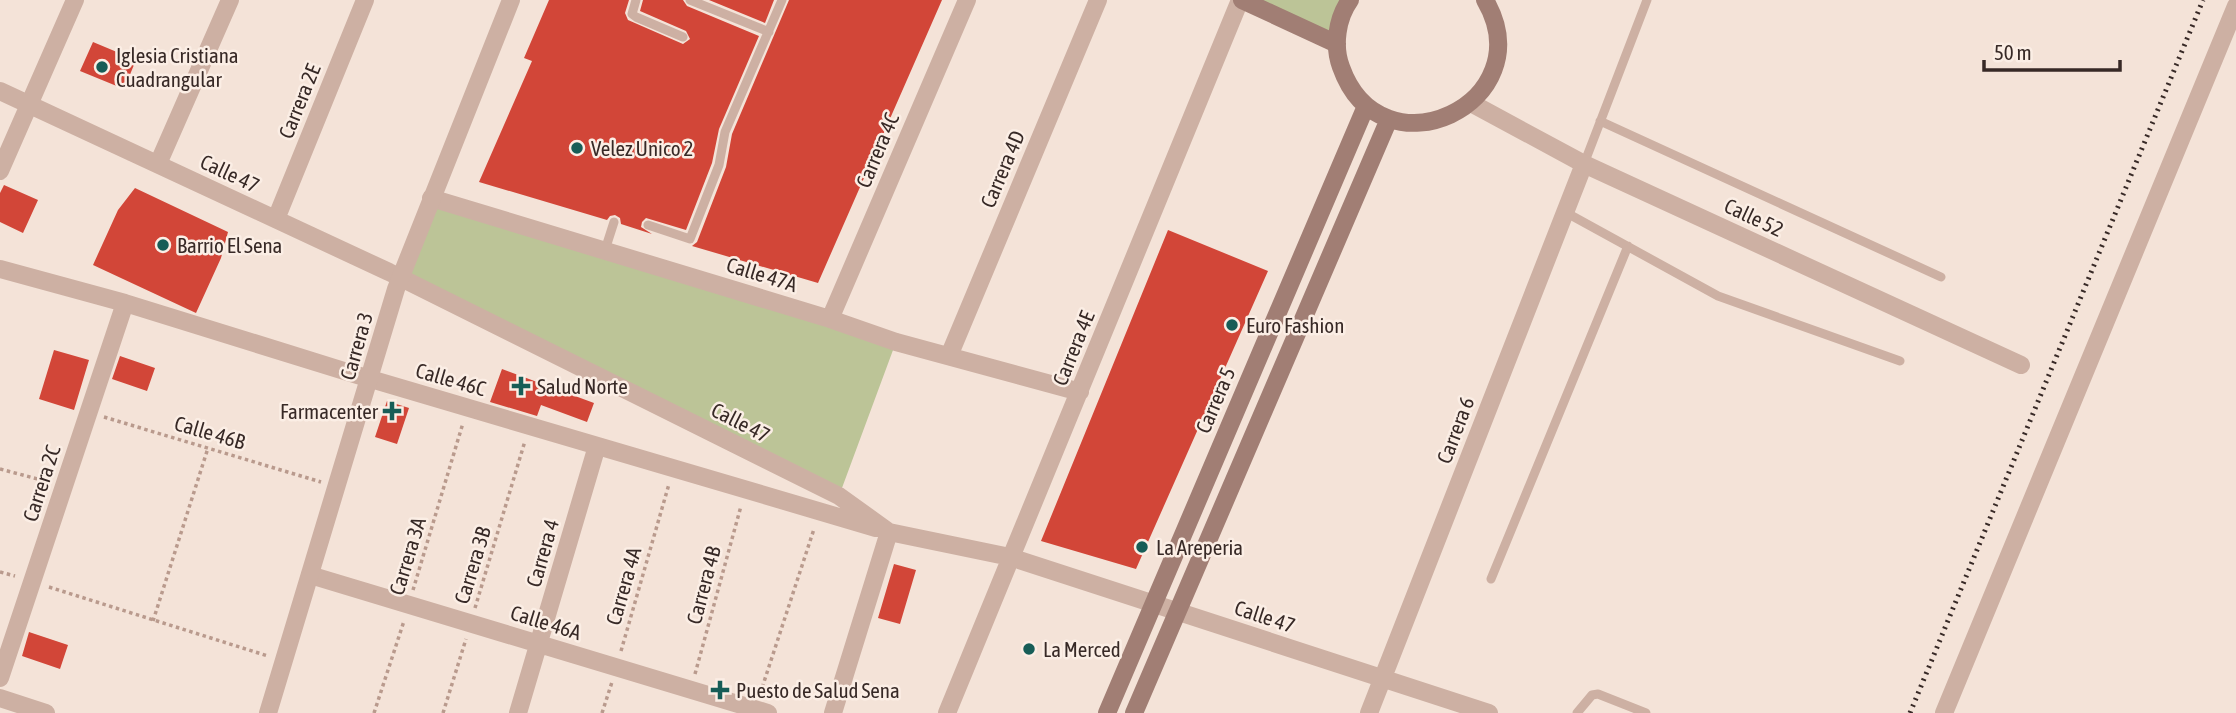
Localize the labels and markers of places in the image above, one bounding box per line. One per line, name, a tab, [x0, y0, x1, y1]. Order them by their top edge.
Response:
place label: Iglesia Cristiana Cuadrangular	[116, 43, 239, 91]
marker: Iglesia Cristiana Cuadrangular	[94, 59, 110, 75]
place label: Velez Unico 2	[591, 136, 693, 160]
marker: Velez Unico 2	[569, 140, 585, 156]
place label: Barrio El Sena	[177, 233, 282, 257]
marker: Barrio El Sena	[155, 237, 171, 253]
place label: Euro Fashion	[1246, 313, 1344, 337]
marker: Euro Fashion	[1224, 317, 1240, 333]
place label: Salud Norte	[537, 374, 628, 398]
marker: Salud Norte	[511, 376, 531, 396]
place label: Farmacenter	[280, 399, 379, 423]
marker: Farmacenter	[384, 403, 400, 419]
place label: La Areperia	[1156, 535, 1243, 559]
marker: La Areperia	[1134, 539, 1150, 555]
place label: La Merced	[1043, 637, 1121, 661]
marker: La Merced	[1021, 641, 1037, 657]
place label: Puesto de Salud Sena	[736, 678, 900, 702]
marker: Puesto de Salud Sena	[710, 680, 730, 700]

